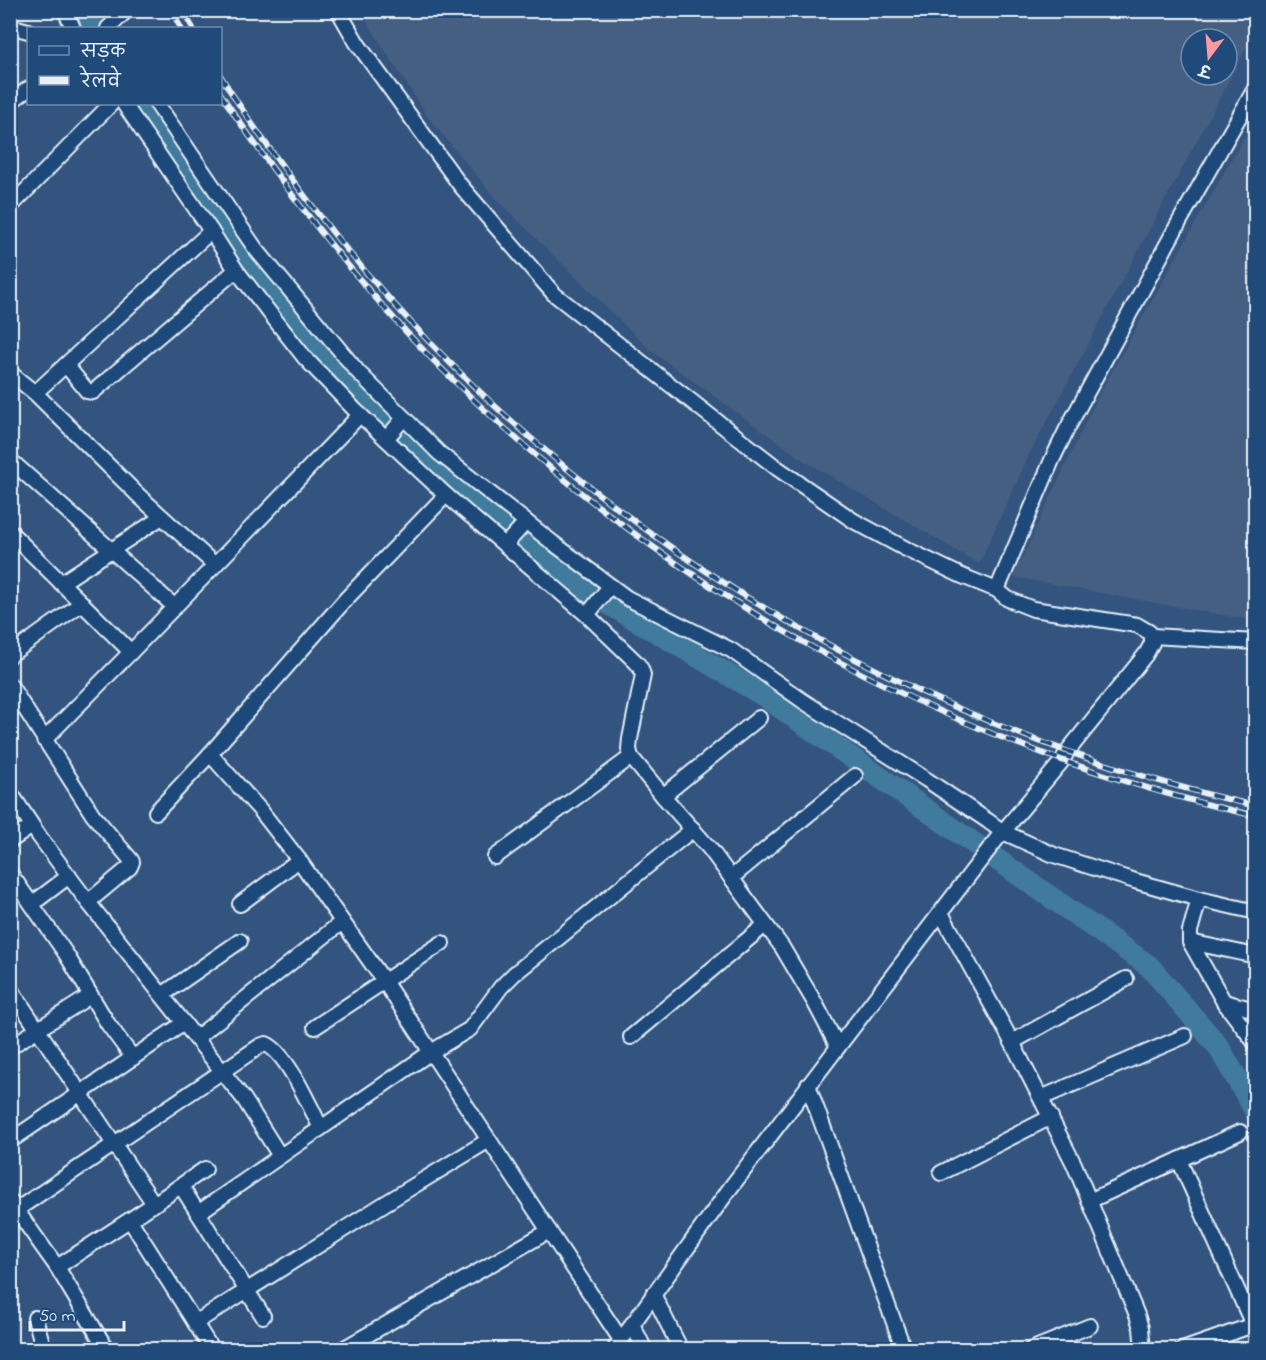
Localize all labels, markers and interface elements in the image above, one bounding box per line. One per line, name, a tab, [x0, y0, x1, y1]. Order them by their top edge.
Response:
legend	[27, 27, 222, 105]
north arrow	[1179, 27, 1239, 87]
text: सड़क	[80, 40, 126, 66]
text: उ	[1196, 56, 1216, 83]
text: रेलवे	[79, 65, 122, 96]
scale bar	[30, 1294, 124, 1332]
text: 50 m	[39, 1304, 76, 1330]

